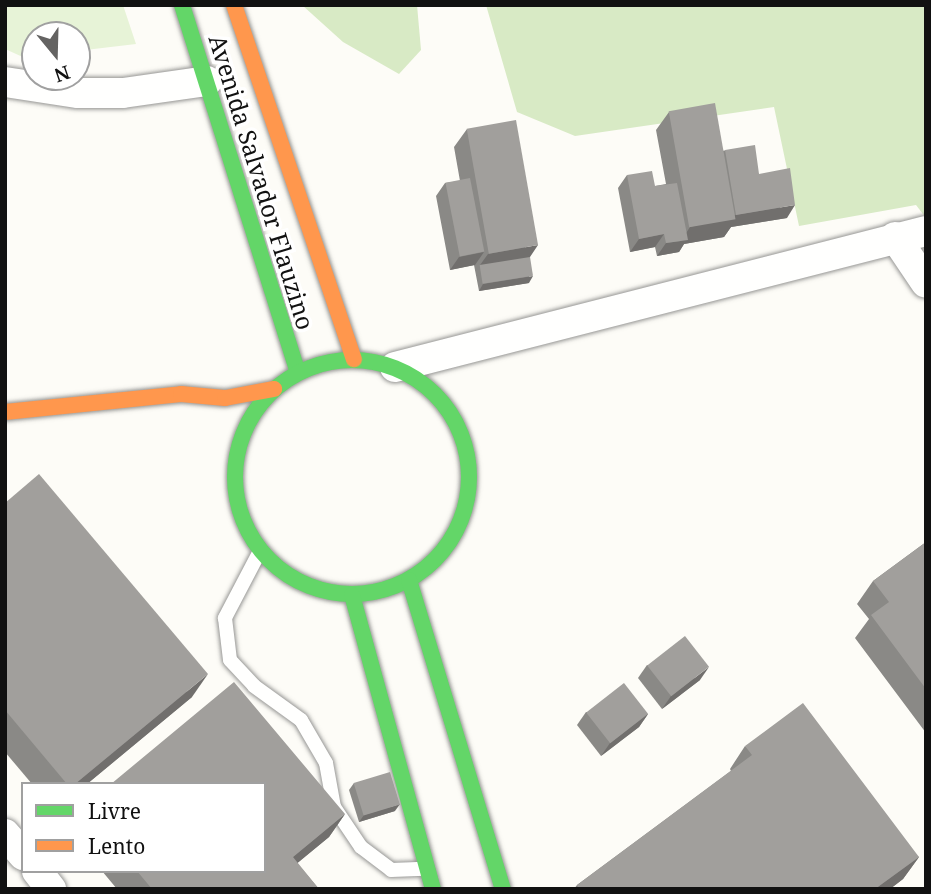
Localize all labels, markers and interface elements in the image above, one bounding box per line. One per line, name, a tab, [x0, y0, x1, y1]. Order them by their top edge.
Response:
north arrow	[21, 21, 91, 91]
street label: Avenida Salvador Flauzino	[203, 31, 321, 333]
text: N	[51, 59, 74, 89]
legend	[21, 782, 266, 873]
text: Livre	[88, 797, 141, 825]
text: Lento	[88, 832, 145, 860]

